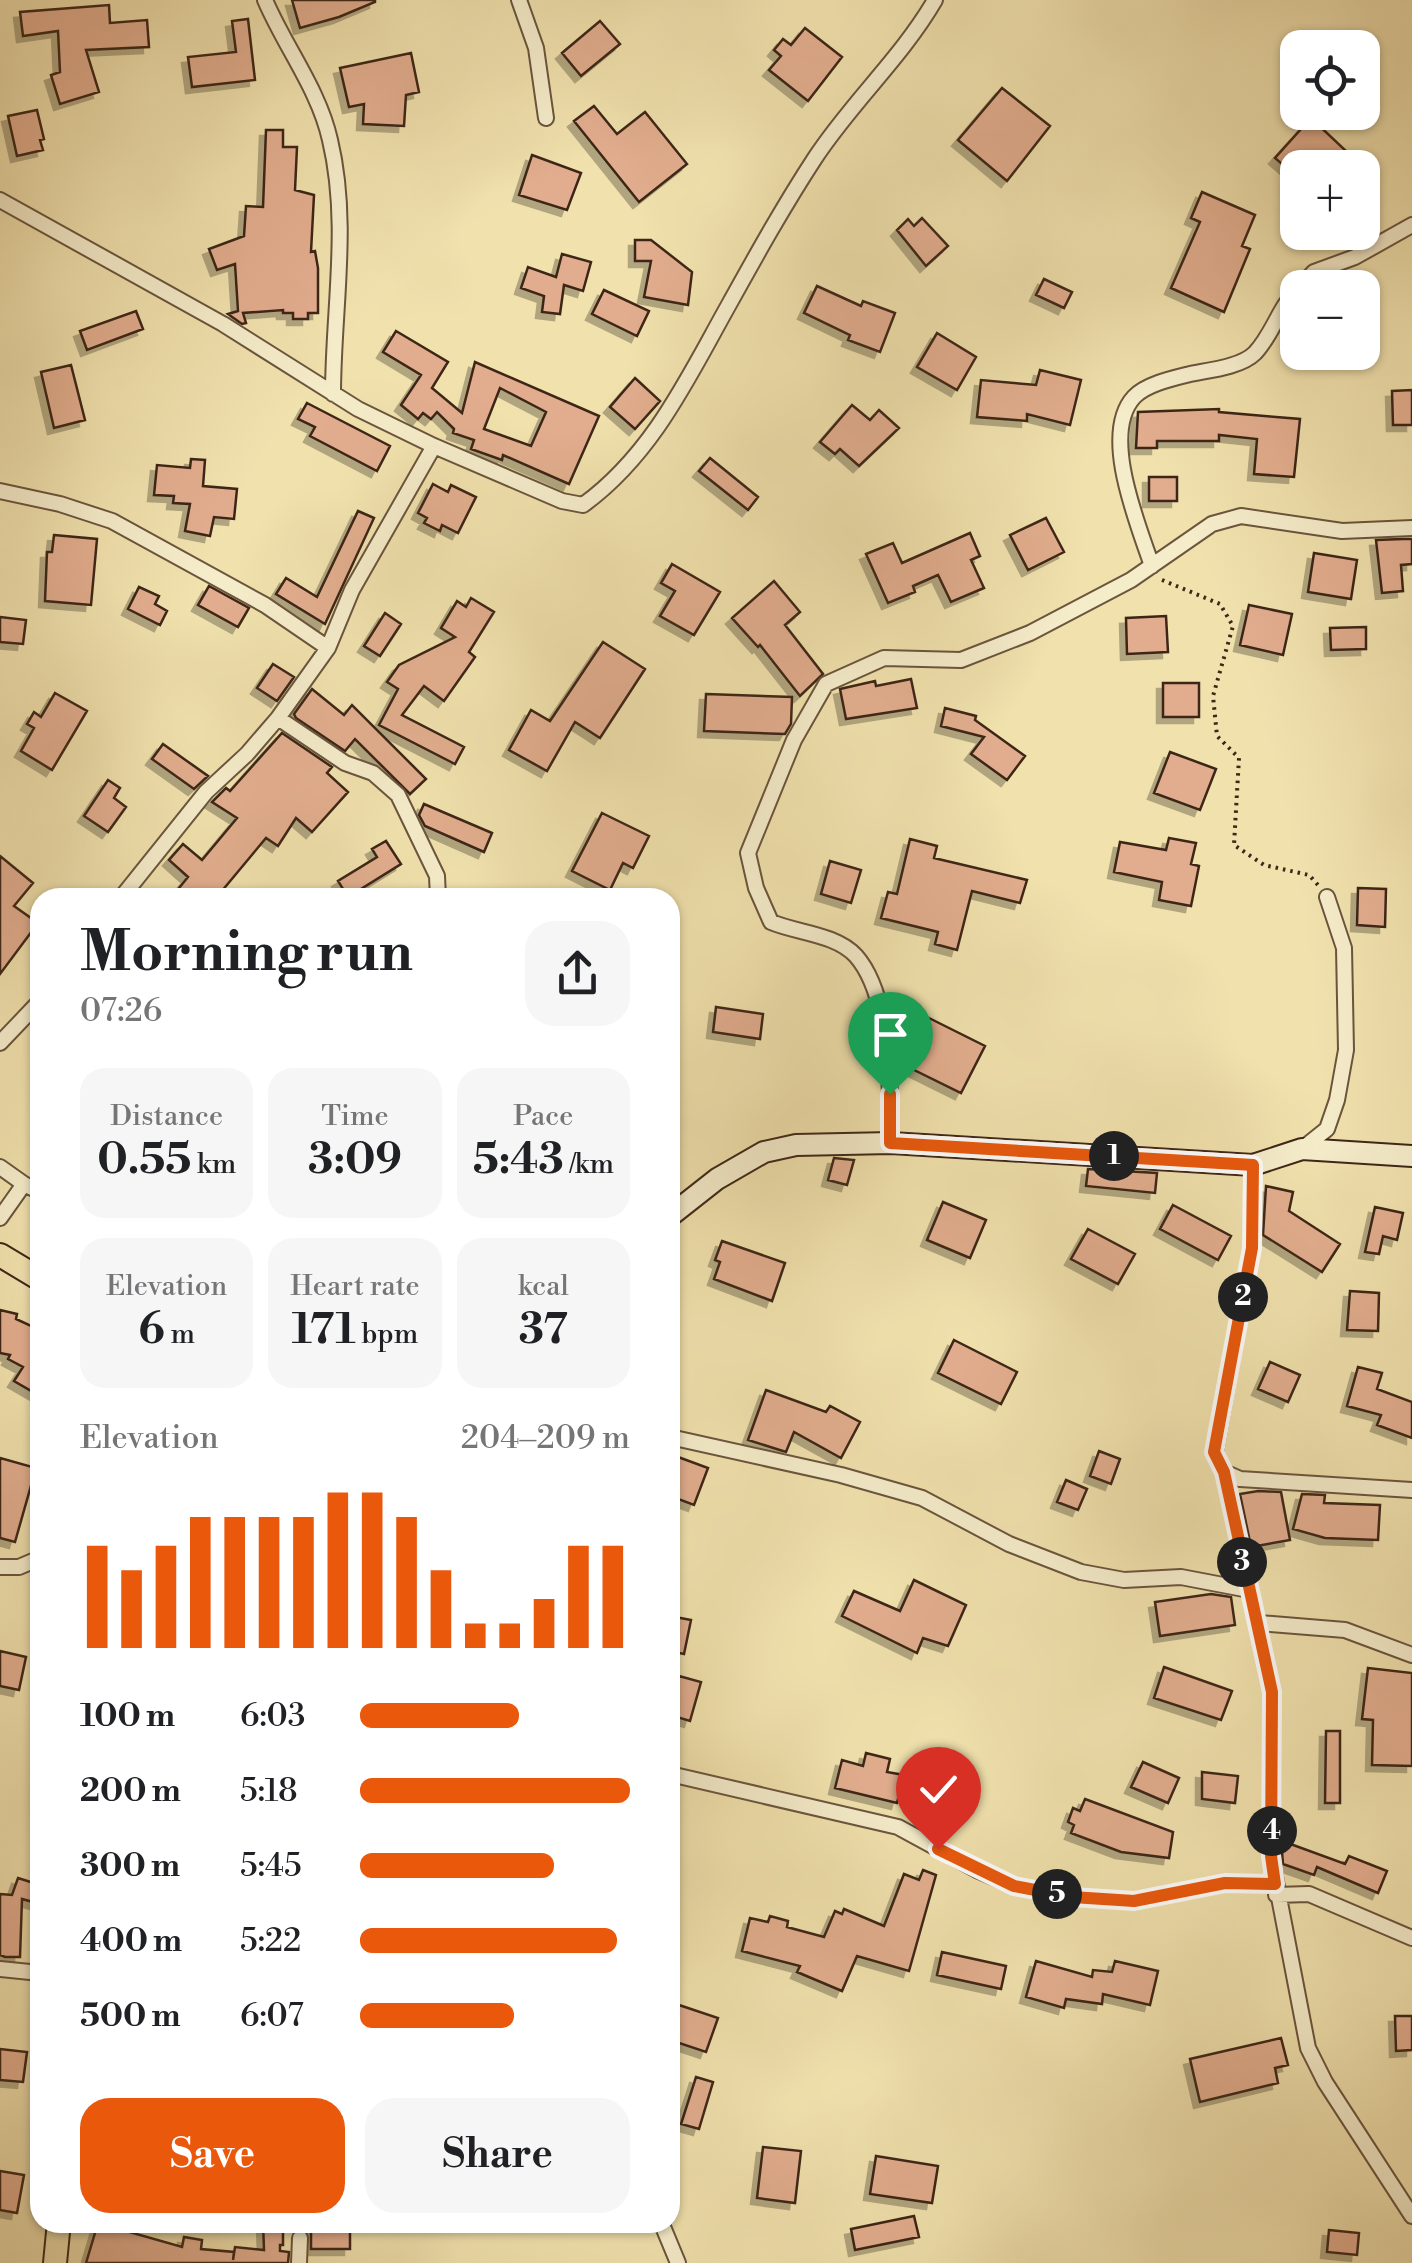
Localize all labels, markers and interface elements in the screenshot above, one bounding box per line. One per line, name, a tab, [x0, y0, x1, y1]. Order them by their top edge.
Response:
map controls	[1280, 30, 1380, 370]
button: locate	[1280, 30, 1380, 130]
button: +	[1280, 150, 1380, 250]
button: −	[1280, 270, 1380, 370]
text: Morning run	[80, 919, 413, 988]
button: share	[525, 921, 630, 1026]
text: 07:26	[80, 991, 162, 1031]
pin	[848, 992, 933, 1095]
icon: arrive	[863, 1007, 918, 1062]
text: Distance	[110, 1099, 223, 1134]
text: Time	[321, 1099, 389, 1134]
text: Pace	[513, 1099, 573, 1134]
pin: 1	[1089, 1131, 1139, 1181]
text: 0.55	[97, 1134, 191, 1187]
text: 3:09	[308, 1134, 402, 1187]
text: 5:43	[473, 1134, 564, 1187]
text: 1	[1107, 1138, 1121, 1173]
text: km	[191, 1147, 236, 1182]
text: /km	[564, 1147, 614, 1182]
text: Elevation	[106, 1269, 227, 1304]
text: Heart rate	[290, 1269, 420, 1304]
text: kcal	[518, 1269, 569, 1304]
pin: 2	[1218, 1272, 1268, 1322]
text: 2	[1234, 1279, 1252, 1314]
text: 6	[138, 1304, 165, 1357]
text: 171	[292, 1304, 356, 1357]
text: 37	[519, 1304, 568, 1357]
text: m	[165, 1317, 195, 1352]
text: bpm	[356, 1317, 418, 1352]
text: Elevation	[80, 1418, 219, 1458]
text: 204–209 m	[461, 1418, 630, 1458]
pin: 3	[1217, 1537, 1267, 1587]
text: 3	[1234, 1544, 1250, 1579]
text: 100 m	[80, 1696, 175, 1736]
text: 6:03	[240, 1696, 306, 1736]
pin	[896, 1747, 981, 1850]
icon: check	[911, 1762, 966, 1817]
text: 200 m	[80, 1771, 181, 1811]
text: 5:18	[240, 1771, 298, 1811]
pin: 4	[1247, 1806, 1297, 1856]
text: 4	[1263, 1813, 1281, 1848]
text: 300 m	[80, 1846, 180, 1886]
text: 5:45	[240, 1846, 302, 1886]
pin: 5	[1032, 1869, 1082, 1919]
text: 5	[1048, 1876, 1066, 1911]
text: 400 m	[80, 1921, 182, 1961]
text: 5:22	[240, 1921, 301, 1961]
text: 500 m	[80, 1996, 181, 2036]
text: 6:07	[240, 1996, 304, 2036]
button: Save	[80, 2098, 345, 2213]
button: Share	[365, 2098, 630, 2213]

